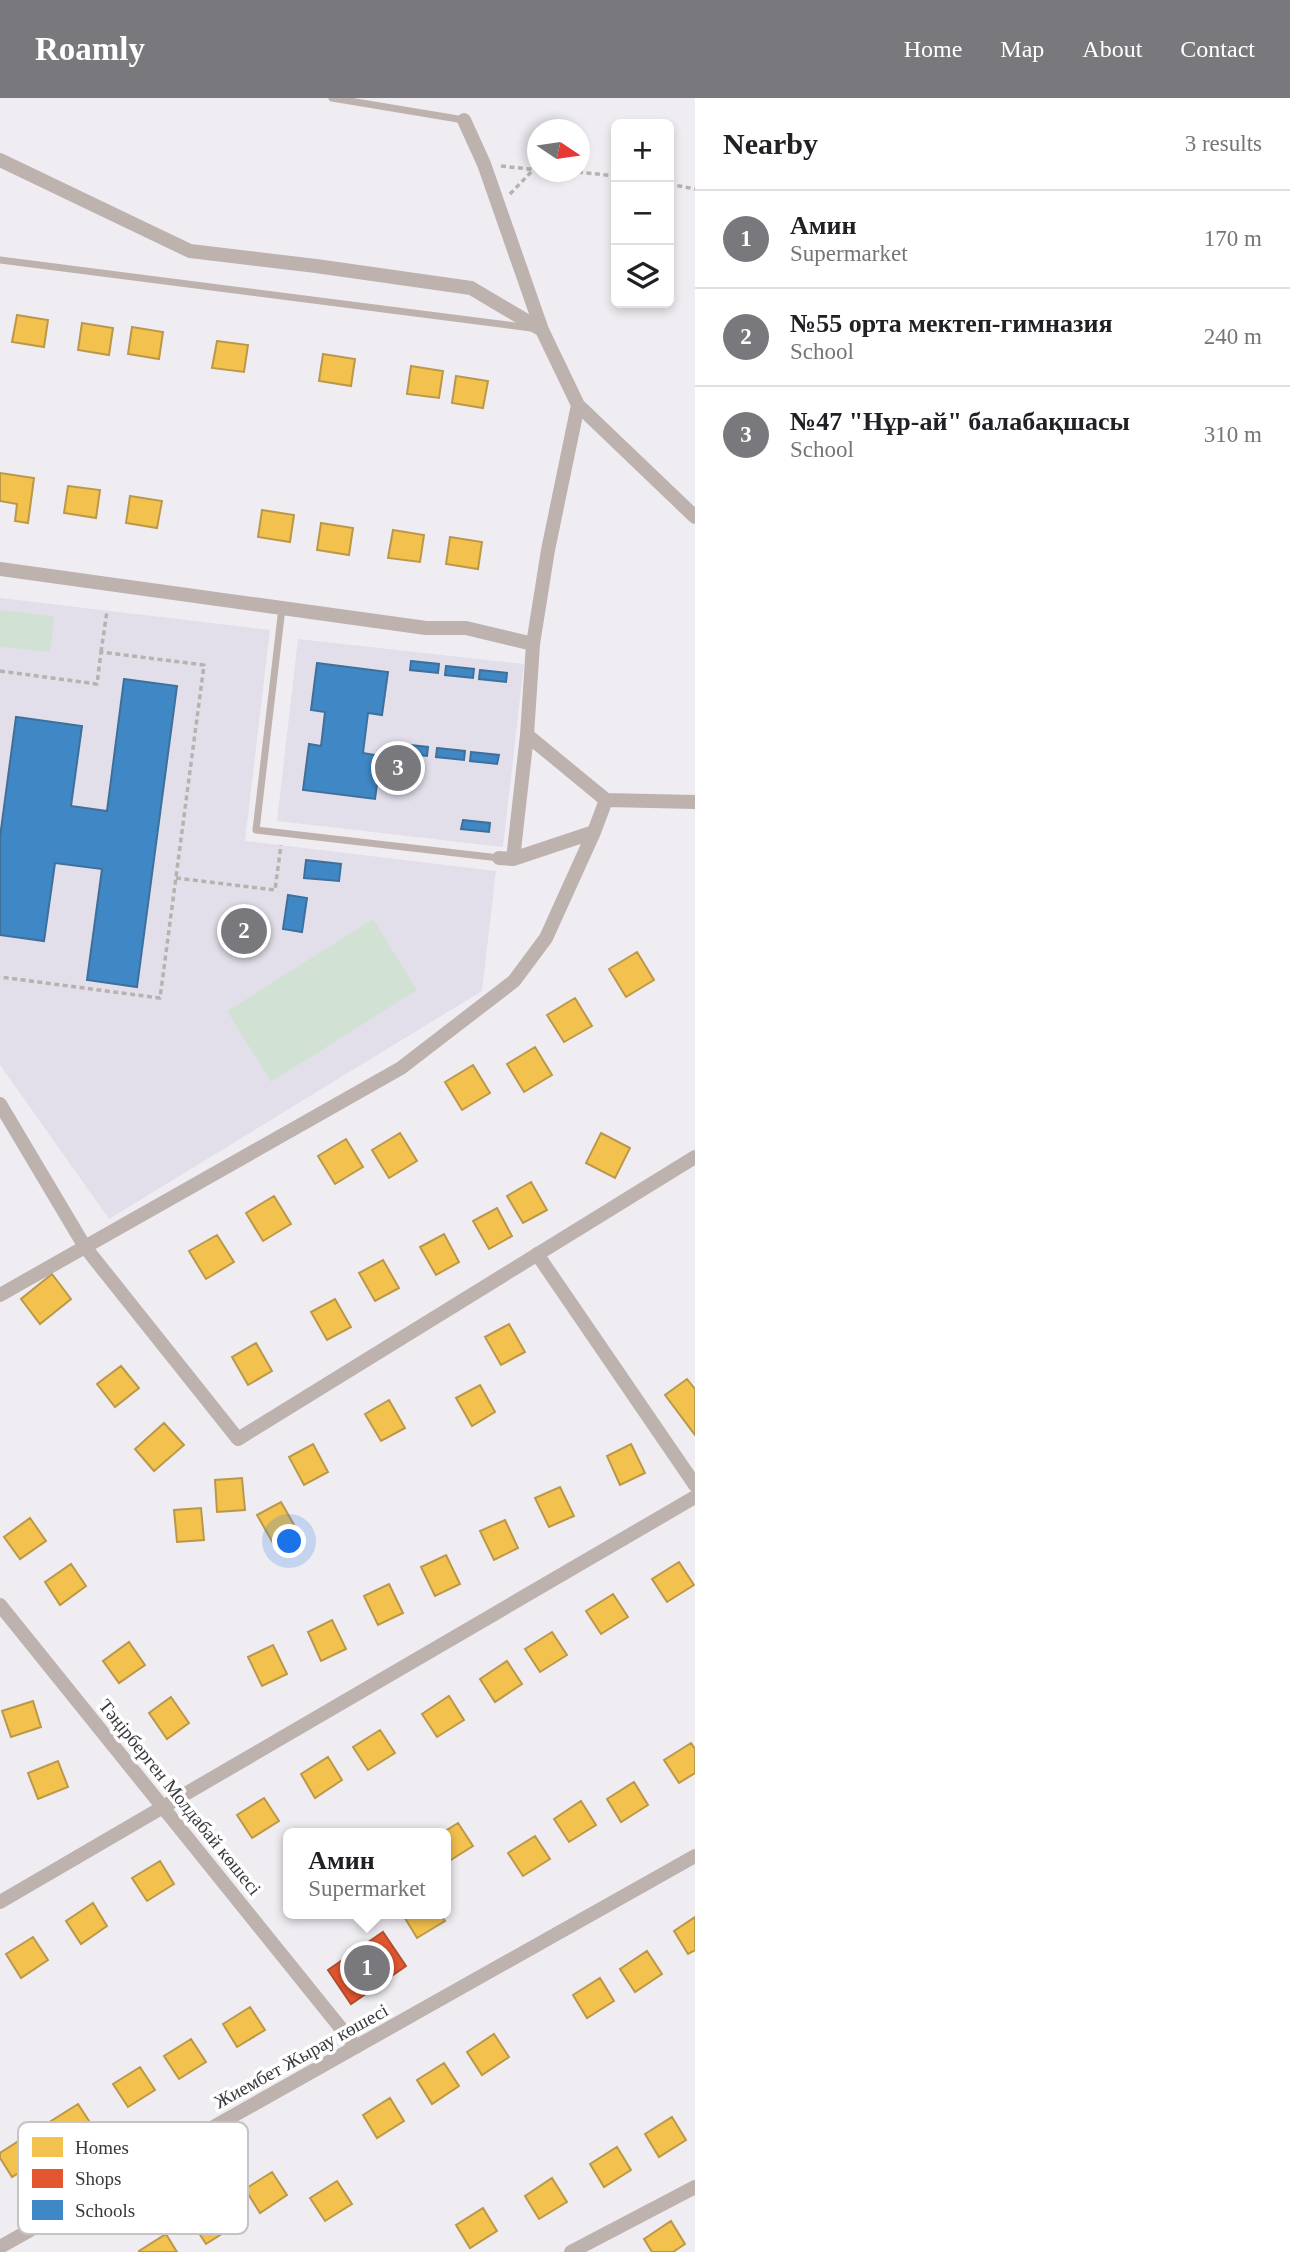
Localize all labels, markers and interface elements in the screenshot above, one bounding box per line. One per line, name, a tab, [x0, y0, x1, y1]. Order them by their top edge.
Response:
text: Roamly	[35, 31, 145, 67]
text: Home	[904, 36, 962, 62]
text: Map	[1000, 36, 1044, 62]
text: About	[1082, 36, 1142, 62]
text: Contact	[1180, 36, 1255, 62]
north arrow	[527, 119, 590, 182]
map controls	[611, 119, 674, 308]
button: +	[611, 119, 674, 182]
text: Nearby	[723, 127, 818, 160]
text: 3 results	[1185, 131, 1262, 156]
button: −	[611, 182, 674, 245]
text: Амин	[790, 211, 856, 240]
text: 1	[740, 226, 752, 251]
text: 170 m	[1204, 226, 1262, 251]
text: Supermarket	[790, 241, 908, 266]
button: layers	[611, 245, 674, 308]
text: №55 орта мектеп-гимназия	[790, 309, 1113, 338]
text: 2	[740, 324, 752, 349]
text: 240 m	[1204, 324, 1262, 349]
text: School	[790, 339, 854, 364]
text: №47 "Нұр-ай" балабақшасы	[790, 407, 1130, 436]
text: 3	[740, 422, 752, 447]
text: 310 m	[1204, 422, 1262, 447]
text: School	[790, 437, 854, 462]
pin: 3	[375, 742, 421, 794]
pin: 2	[221, 905, 267, 957]
your location	[272, 1524, 306, 1558]
street label: Тәңірберген Молдабай көшесі	[95, 1695, 265, 1899]
popup	[283, 1828, 451, 1919]
text: Амин	[308, 1846, 375, 1875]
text: Supermarket	[308, 1876, 426, 1901]
pin: 1	[344, 1942, 390, 1994]
street label: Жиембет Жырау көшесі	[210, 1999, 392, 2113]
legend	[18, 2122, 248, 2234]
text: Homes	[75, 2137, 129, 2158]
text: Shops	[75, 2168, 121, 2189]
text: Schools	[75, 2200, 135, 2221]

